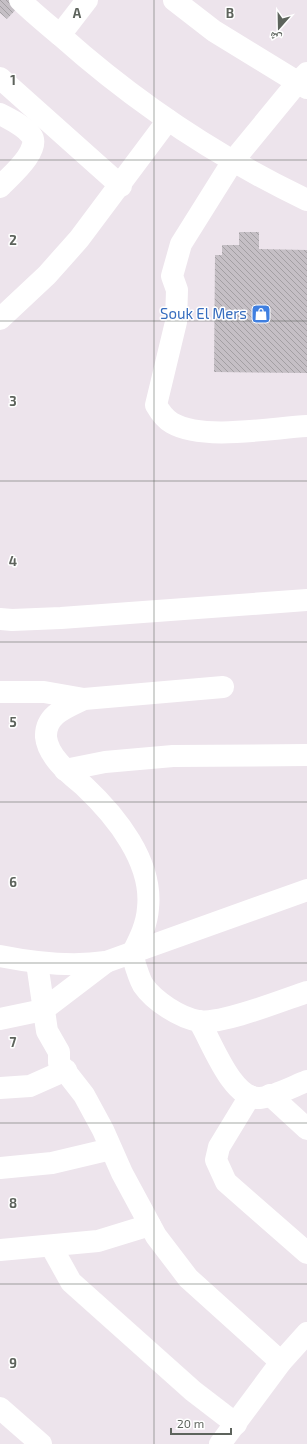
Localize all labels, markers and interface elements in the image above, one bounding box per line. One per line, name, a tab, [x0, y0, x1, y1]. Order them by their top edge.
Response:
text: A	[73, 5, 82, 21]
text: B	[226, 5, 234, 21]
north arrow	[259, 8, 299, 48]
text: ش	[267, 28, 284, 46]
text: 1	[10, 72, 16, 88]
text: 2	[9, 232, 17, 248]
shop icon: Souk El Mers	[250, 303, 272, 325]
place label: Souk El Mers	[160, 304, 247, 322]
text: 3	[9, 393, 17, 409]
text: 4	[9, 553, 17, 569]
text: 5	[9, 714, 17, 730]
text: 6	[9, 874, 17, 890]
text: 7	[10, 1034, 17, 1050]
text: 8	[9, 1195, 17, 1211]
text: 9	[9, 1355, 17, 1371]
scale bar	[171, 1410, 231, 1436]
text: 20 m	[177, 1416, 204, 1430]

